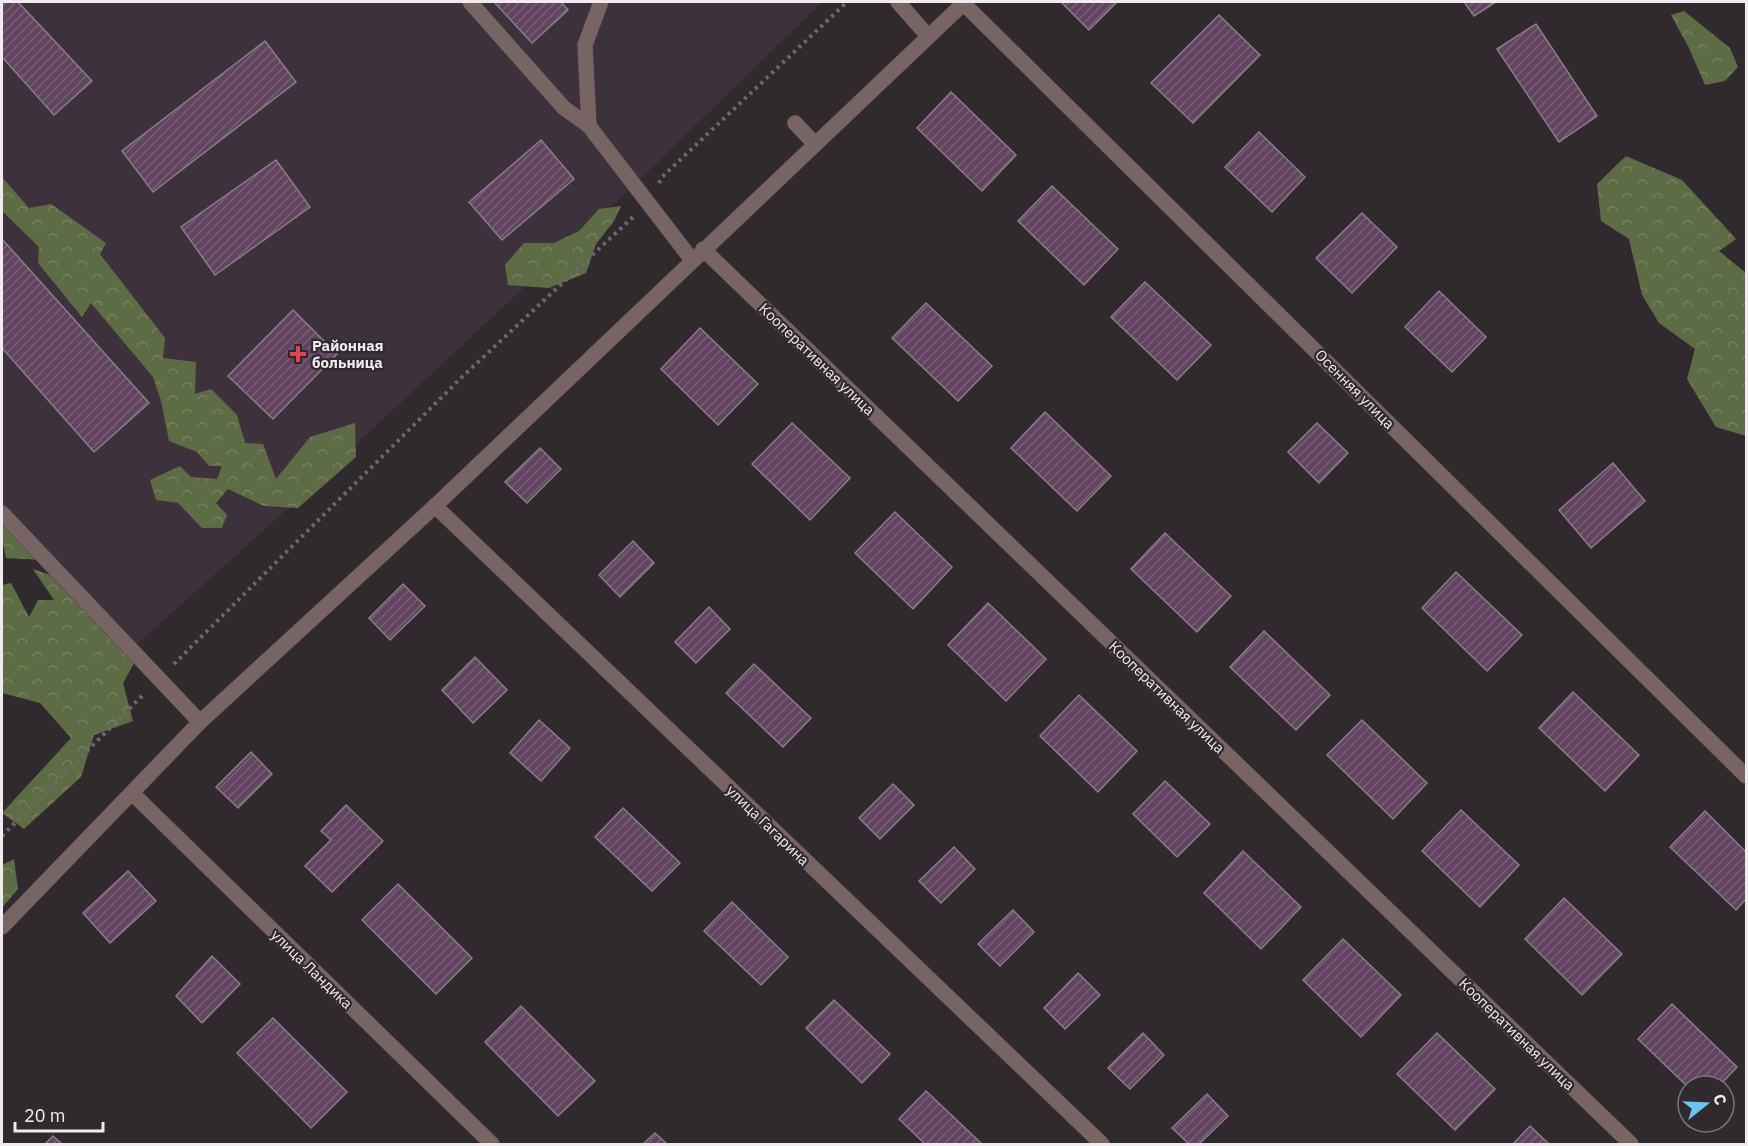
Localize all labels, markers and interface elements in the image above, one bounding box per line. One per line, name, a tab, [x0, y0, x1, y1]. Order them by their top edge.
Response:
street label: Кооперативная улица	[755, 299, 879, 419]
place label: Районная больница	[312, 336, 383, 372]
marker: Районная больница	[289, 345, 307, 363]
street label: Осенняя улица	[1311, 345, 1399, 433]
street label: Кооперативная улица	[1105, 637, 1229, 757]
street label: улица Гагарина	[723, 781, 813, 869]
street label: улица Ландика	[267, 925, 357, 1013]
street label: Кооперативная улица	[1455, 974, 1579, 1094]
north arrow	[1676, 1074, 1736, 1134]
text: С	[1709, 1091, 1731, 1107]
scale bar	[15, 1095, 104, 1133]
text: 20 m	[24, 1104, 66, 1127]

